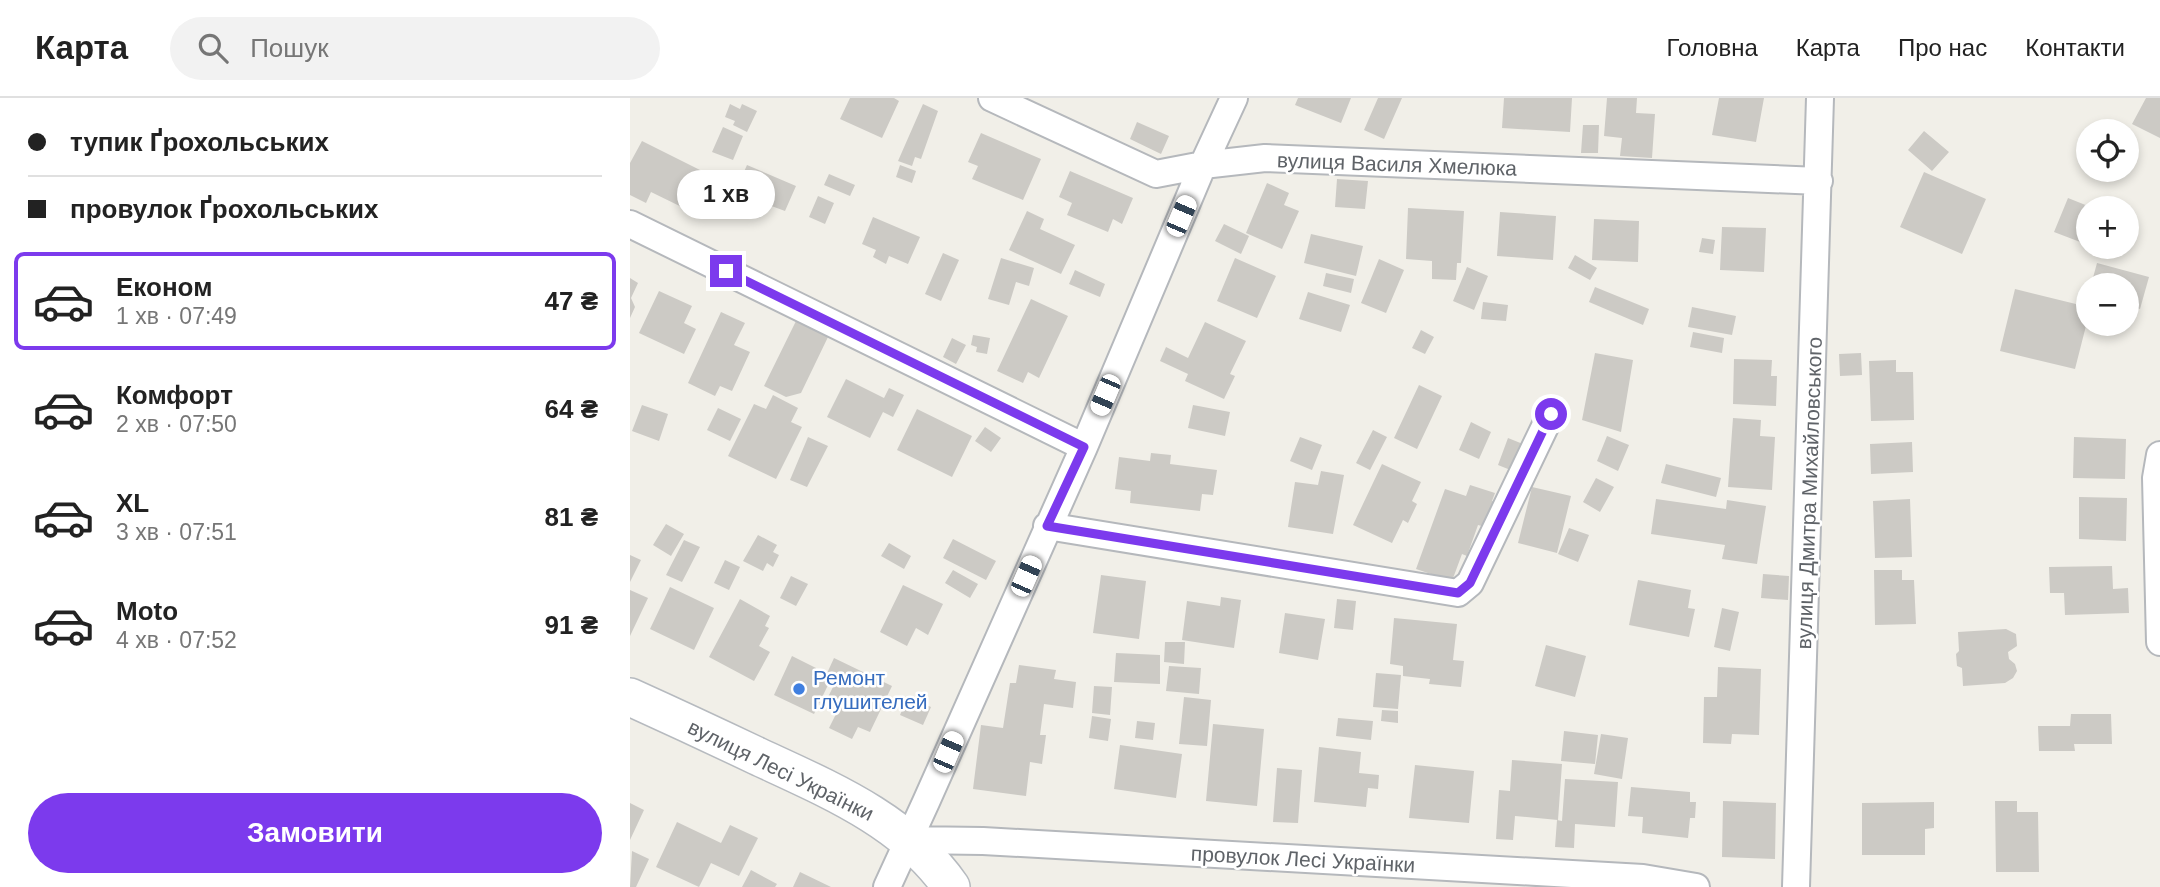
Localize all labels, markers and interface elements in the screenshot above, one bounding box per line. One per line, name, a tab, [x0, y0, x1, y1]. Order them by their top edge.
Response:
search box	[170, 17, 660, 80]
text: Карта	[35, 29, 128, 66]
icon: search	[194, 29, 232, 67]
text: Пошук	[250, 33, 329, 63]
text: Головна	[1667, 34, 1758, 61]
text: Карта	[1796, 34, 1860, 61]
text: Про нас	[1898, 34, 1987, 61]
text: Контакти	[2025, 34, 2125, 61]
map controls	[2076, 119, 2139, 336]
button: locate	[2076, 119, 2139, 182]
text: тупик Ґрохольських	[70, 127, 329, 157]
street label: вулиця Василя Хмелюка	[1277, 148, 1518, 180]
callout: 1 хв	[677, 170, 775, 218]
text: 1 хв	[703, 181, 749, 207]
car	[1164, 193, 1199, 239]
text: провулок Ґрохольських	[70, 194, 378, 224]
button: +	[2076, 196, 2139, 259]
route end	[710, 255, 742, 287]
icon: car	[32, 270, 95, 333]
text: Економ	[116, 272, 212, 302]
button: −	[2076, 273, 2139, 336]
text: 47 ₴	[545, 286, 598, 316]
text: 1 хв · 07:49	[116, 303, 237, 329]
street label: вулиця Дмитра Михайловського	[1792, 336, 1826, 650]
car	[1088, 372, 1123, 418]
icon: car	[32, 378, 95, 441]
text: Комфорт	[116, 380, 233, 410]
text: 64 ₴	[545, 394, 598, 424]
route start	[1535, 398, 1567, 430]
text: 2 хв · 07:50	[116, 411, 237, 437]
icon: car	[32, 486, 95, 549]
text: XL	[116, 488, 149, 518]
text: 81 ₴	[545, 502, 598, 532]
text: 3 хв · 07:51	[116, 519, 237, 545]
car	[1008, 553, 1045, 599]
icon: car	[32, 594, 95, 657]
text: Moto	[116, 596, 178, 626]
text: 91 ₴	[545, 610, 598, 640]
text: 4 хв · 07:52	[116, 627, 237, 653]
place label: Ремонт глушителей	[813, 666, 928, 713]
marker: Ремонт глушителей	[791, 681, 807, 697]
street label: вулиця Лесі Українки	[684, 715, 878, 825]
car	[931, 729, 966, 775]
button: Замовити	[28, 793, 602, 873]
street label: провулок Лесі Українки	[1190, 842, 1416, 876]

